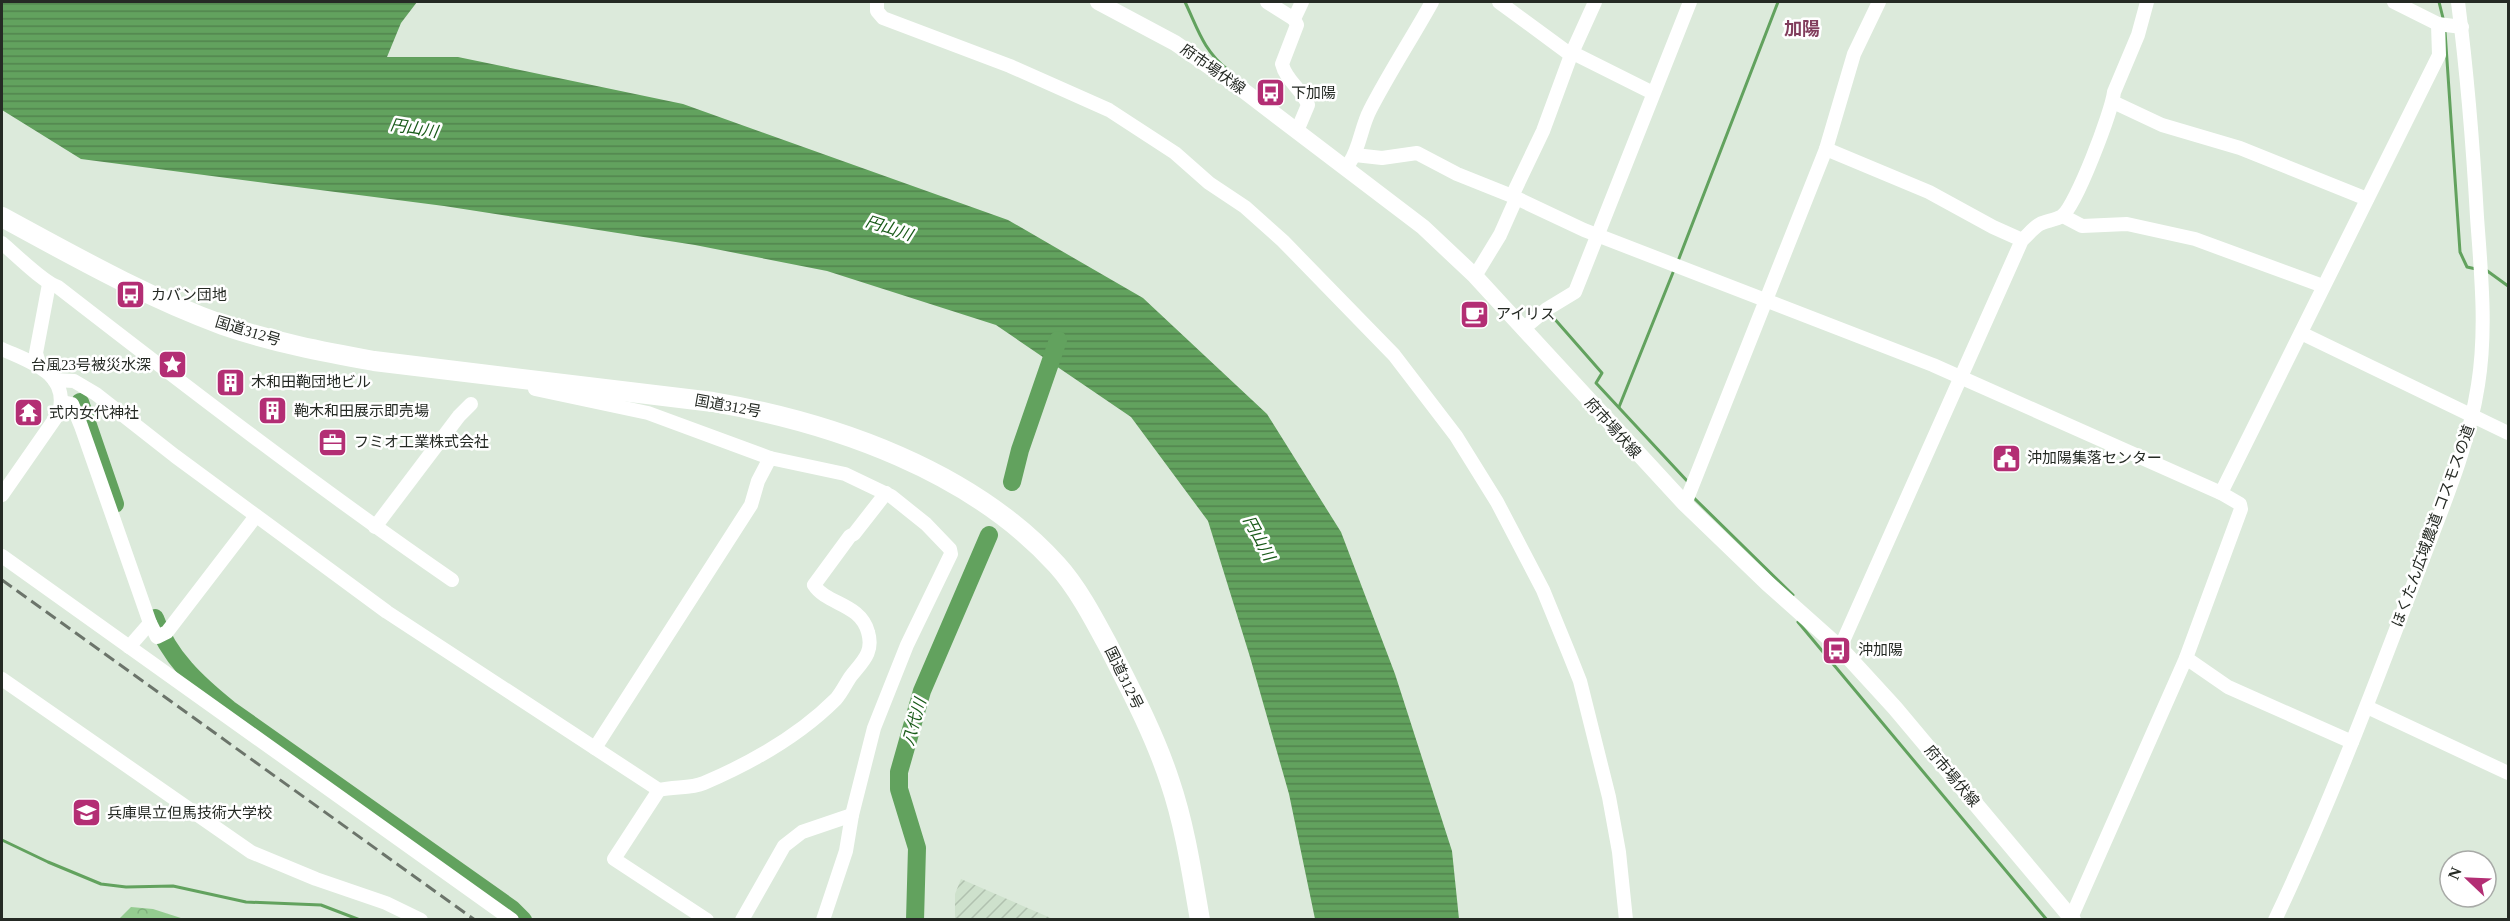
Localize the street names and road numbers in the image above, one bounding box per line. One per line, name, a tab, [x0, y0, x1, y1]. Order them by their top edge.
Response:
street label: 府市場伏線	[1178, 41, 1248, 97]
street label: 国道312号	[213, 313, 283, 349]
street label: 国道312号	[693, 392, 763, 420]
street label: 府市場伏線	[1582, 395, 1644, 461]
street label: ほくたん広域農道 コスモスの道	[2389, 423, 2477, 629]
street label: 国道312号	[1102, 644, 1146, 712]
street label: 府市場伏線	[1922, 742, 1982, 810]

